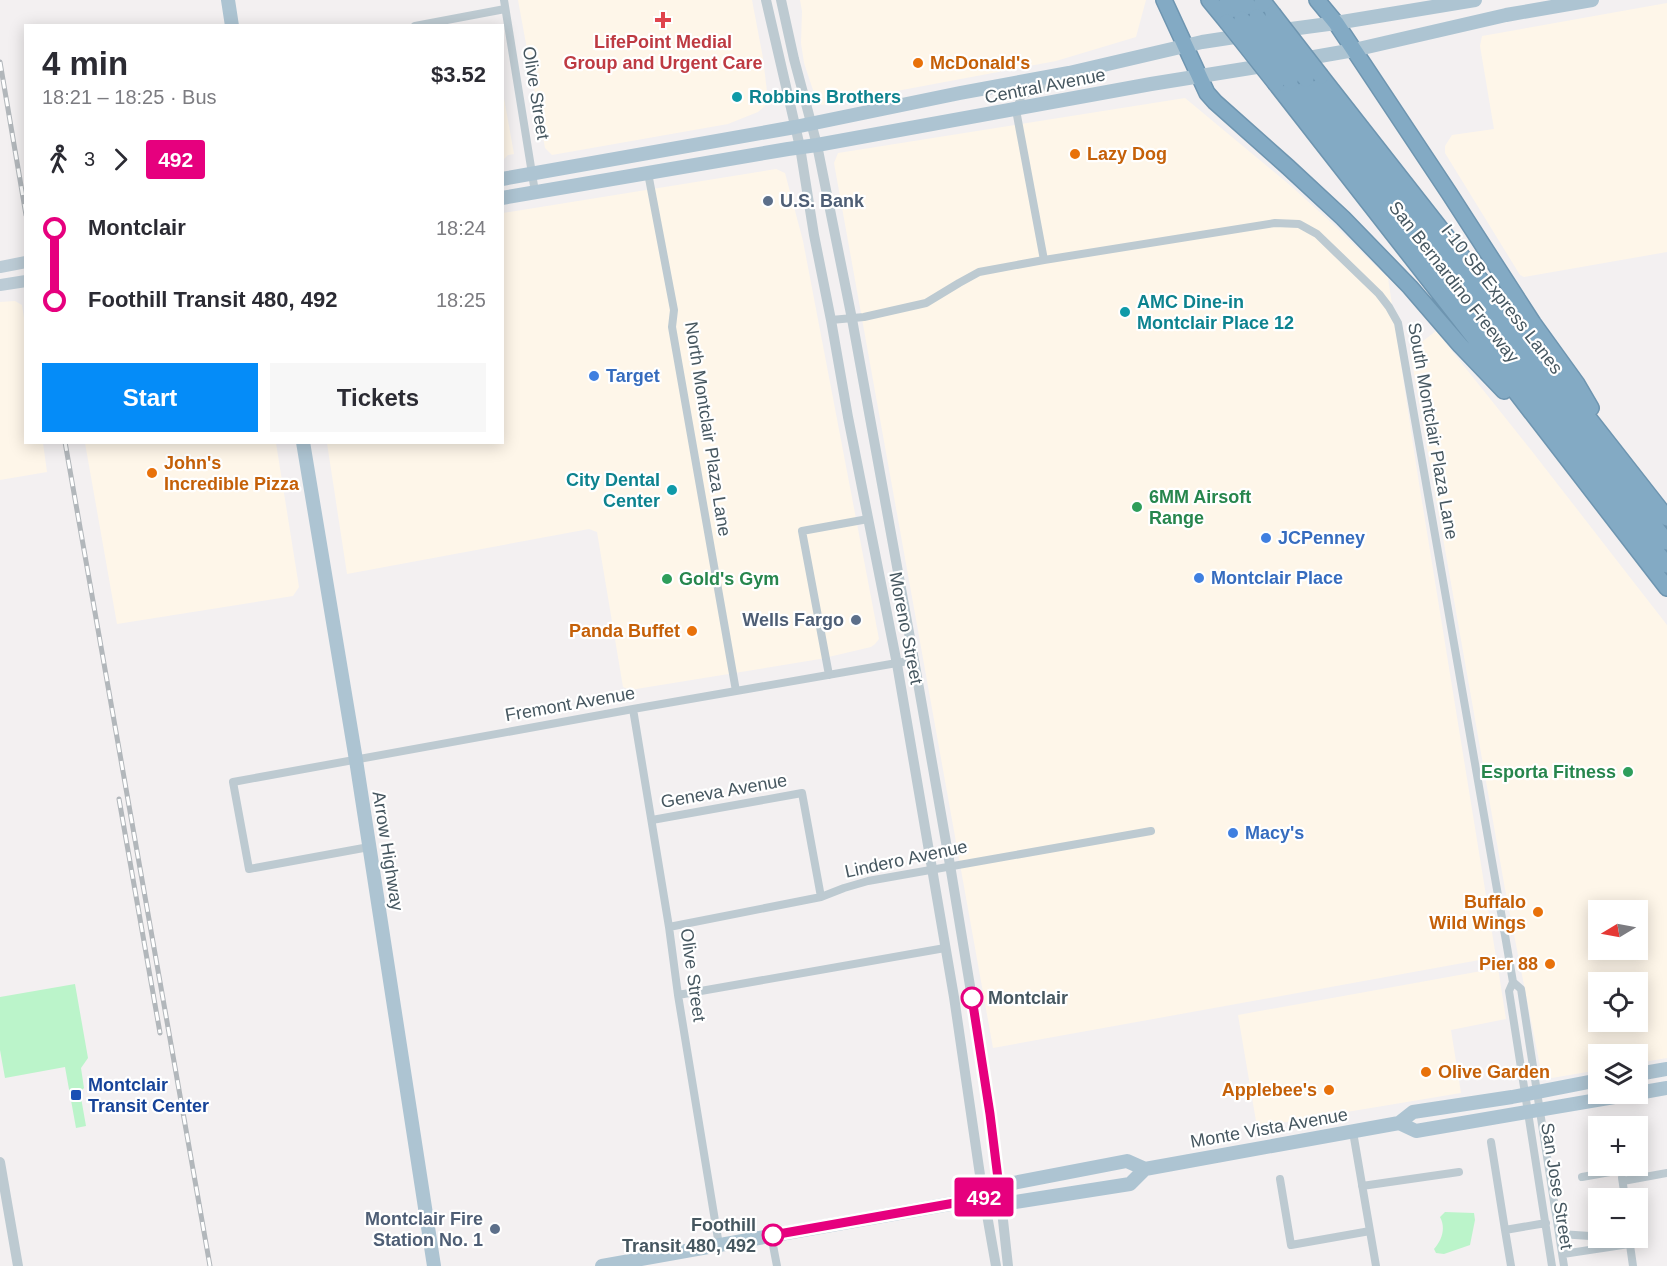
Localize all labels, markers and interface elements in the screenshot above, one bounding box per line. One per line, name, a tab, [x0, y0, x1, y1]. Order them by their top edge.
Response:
marker: LifePoint Medial Group and Urgent Care	[654, 11, 672, 29]
place label: LifePoint Medial Group and Urgent Care	[563, 32, 763, 73]
text: 4 min	[42, 45, 128, 82]
street label: Olive Street	[519, 45, 553, 141]
place label: McDonald's	[930, 53, 1030, 73]
marker: McDonald's	[911, 56, 925, 70]
text: $3.52	[431, 62, 486, 87]
street label: Central Avenue	[983, 64, 1107, 108]
text: 18:21 – 18:25 · Bus	[42, 86, 217, 108]
place label: Robbins Brothers	[749, 87, 901, 107]
marker: Robbins Brothers	[730, 90, 744, 104]
icon: walk	[42, 143, 75, 176]
icon: forward	[104, 143, 137, 176]
place label: Lazy Dog	[1087, 144, 1167, 164]
marker: Lazy Dog	[1068, 147, 1082, 161]
text: 3	[84, 148, 95, 170]
text: 492	[158, 148, 193, 171]
place label: U.S. Bank	[780, 191, 865, 211]
marker: U.S. Bank	[761, 194, 775, 208]
street label: San Bernardino Freeway	[1385, 197, 1523, 367]
text: Montclair	[88, 215, 186, 240]
text: 18:24	[436, 217, 486, 239]
street label: I-10 SB Express Lanes	[1437, 220, 1567, 378]
text: Foothill Transit 480, 492	[88, 287, 337, 312]
text: 18:25	[436, 289, 486, 311]
place label: AMC Dine-in Montclair Place 12	[1137, 292, 1294, 333]
marker: AMC Dine-in Montclair Place 12	[1118, 305, 1132, 319]
street label: North Montclair Plaza Lane	[681, 320, 735, 538]
street label: South Montclair Plaza Lane	[1404, 321, 1462, 541]
button: Start	[42, 363, 258, 432]
button: Tickets	[270, 363, 486, 432]
place label: Target	[606, 366, 660, 386]
marker: Target	[587, 369, 601, 383]
place label: John's Incredible Pizza	[164, 453, 300, 494]
marker: John's Incredible Pizza	[145, 466, 159, 480]
place label: City Dental Center	[566, 470, 660, 511]
marker: City Dental Center	[665, 483, 679, 497]
place label: 6MM Airsoft Range	[1149, 487, 1251, 528]
marker: 6MM Airsoft Range	[1130, 500, 1144, 514]
place label: JCPenney	[1278, 528, 1365, 548]
marker: JCPenney	[1259, 531, 1273, 545]
place label: Montclair Place	[1211, 568, 1343, 588]
place label: Gold's Gym	[679, 569, 779, 589]
street label: Moreno Street	[885, 570, 927, 686]
marker: Montclair Place	[1192, 571, 1206, 585]
marker: Gold's Gym	[660, 572, 674, 586]
place label: Wells Fargo	[742, 610, 844, 630]
marker: Wells Fargo	[849, 613, 863, 627]
place label: Panda Buffet	[569, 621, 680, 641]
marker: Panda Buffet	[685, 624, 699, 638]
street label: Fremont Avenue	[503, 683, 637, 725]
place label: Esporta Fitness	[1481, 762, 1616, 782]
marker: Esporta Fitness	[1621, 765, 1635, 779]
street label: Geneva Avenue	[659, 770, 789, 812]
street label: Arrow Highway	[369, 790, 407, 912]
place label: Macy's	[1245, 823, 1304, 843]
marker: Macy's	[1226, 826, 1240, 840]
street label: Lindero Avenue	[843, 836, 969, 882]
place label: Buffalo Wild Wings	[1429, 892, 1526, 933]
north arrow	[1588, 900, 1648, 960]
map controls	[1588, 900, 1648, 1248]
marker: Buffalo Wild Wings	[1531, 905, 1545, 919]
street label: Olive Street	[677, 927, 709, 1023]
place label: Pier 88	[1479, 954, 1538, 974]
marker: Pier 88	[1543, 957, 1557, 971]
button: locate	[1588, 972, 1648, 1032]
marker: Montclair	[961, 987, 983, 1009]
place label: Montclair	[988, 988, 1068, 1008]
button: layers	[1588, 1044, 1648, 1104]
place label: Olive Garden	[1438, 1062, 1550, 1082]
marker: Olive Garden	[1419, 1065, 1433, 1079]
place label: Montclair Transit Center	[88, 1075, 209, 1116]
place label: Applebee's	[1222, 1080, 1317, 1100]
marker: Applebee's	[1322, 1083, 1336, 1097]
marker: Montclair Transit Center	[69, 1088, 83, 1102]
street label: Monte Vista Avenue	[1189, 1104, 1349, 1152]
button: +	[1588, 1116, 1648, 1176]
street label: San Jose Street	[1537, 1121, 1577, 1251]
line badge: 492	[950, 1178, 1018, 1216]
text: 492	[966, 1186, 1002, 1209]
button: −	[1588, 1188, 1648, 1248]
place label: Montclair Fire Station No. 1	[365, 1209, 483, 1250]
place label: Foothill Transit 480, 492	[622, 1215, 756, 1256]
marker: Montclair Fire Station No. 1	[488, 1222, 502, 1236]
marker: Foothill Transit 480, 492	[762, 1224, 784, 1246]

